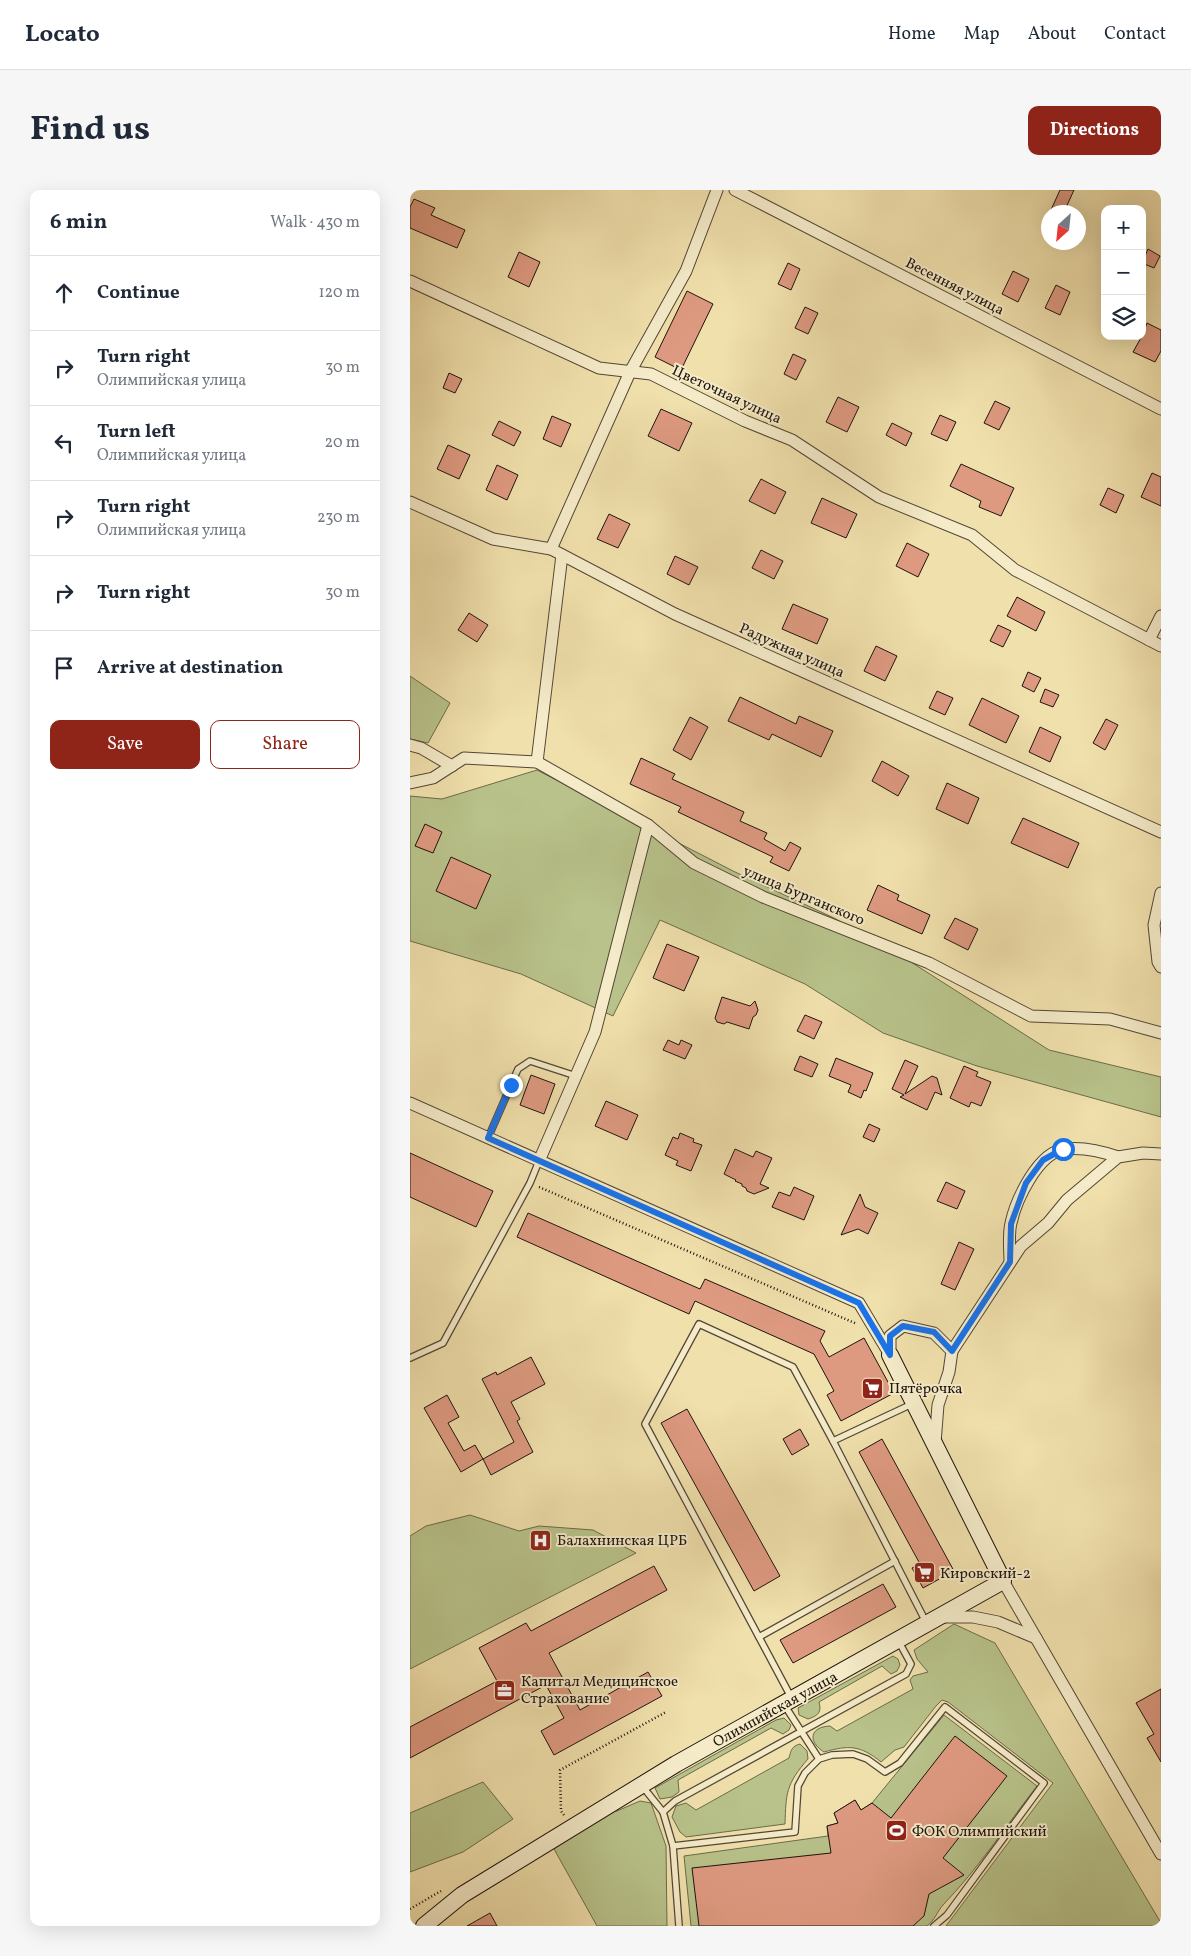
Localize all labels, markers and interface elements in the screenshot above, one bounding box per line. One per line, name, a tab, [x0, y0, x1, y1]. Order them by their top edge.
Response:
text: Locato	[25, 18, 100, 52]
text: Home	[888, 22, 936, 47]
text: Map	[964, 22, 1000, 47]
text: About	[1028, 22, 1076, 47]
text: Contact	[1104, 22, 1166, 47]
text: Find us	[30, 106, 150, 154]
button: Directions	[1028, 106, 1161, 155]
north arrow	[1041, 205, 1086, 250]
map controls	[1101, 205, 1146, 340]
button: +	[1101, 205, 1146, 250]
text: 6 min	[50, 208, 107, 237]
text: Walk · 430 m	[270, 212, 360, 234]
button: −	[1101, 250, 1146, 295]
street label: Весенняя улица	[901, 253, 1007, 321]
icon: ahead	[50, 279, 78, 307]
text: Continue	[97, 280, 180, 306]
text: 120 m	[318, 282, 360, 304]
button: layers	[1101, 295, 1146, 340]
text: Turn right	[97, 344, 190, 370]
icon: right	[50, 354, 78, 382]
text: 30 m	[325, 357, 360, 379]
street label: Цветочная улица	[668, 361, 785, 430]
text: Олимпийская улица	[97, 370, 246, 392]
text: Turn left	[97, 419, 176, 445]
icon: left	[50, 429, 78, 457]
text: 20 m	[325, 432, 360, 454]
text: Олимпийская улица	[97, 445, 246, 467]
text: Turn right	[97, 494, 190, 520]
icon: right	[50, 504, 78, 532]
text: 230 m	[317, 507, 360, 529]
text: Олимпийская улица	[97, 520, 246, 542]
icon: right	[50, 579, 78, 607]
text: Turn right	[97, 580, 190, 606]
text: 30 m	[325, 582, 360, 604]
street label: Радужная улица	[735, 619, 847, 684]
icon: arrive	[50, 654, 78, 682]
text: Arrive at destination	[97, 655, 283, 681]
button: Save	[50, 720, 200, 769]
button: Share	[210, 720, 360, 769]
street label: улица Бурганского	[739, 861, 868, 932]
route end	[500, 1074, 523, 1097]
route start	[1052, 1138, 1075, 1161]
supermarket icon: Пятёрочка	[861, 1376, 885, 1400]
place label: Пятёрочка	[889, 1379, 963, 1400]
hospital icon: Балахнинская ЦРБ	[529, 1528, 553, 1552]
place label: Балахнинская ЦРБ	[557, 1531, 687, 1552]
supermarket icon: Кировский-2	[912, 1561, 936, 1585]
place label: Кировский-2	[940, 1564, 1031, 1585]
street label: Олимпийская улица	[709, 1667, 842, 1753]
place label: Капитал Медицинское Страхование	[521, 1672, 678, 1710]
office icon: Капитал Медицинское Страхование	[493, 1678, 517, 1702]
sports icon: ФОК Олимпийский	[884, 1819, 908, 1843]
place label: ФОК Олимпийский	[912, 1822, 1047, 1843]

